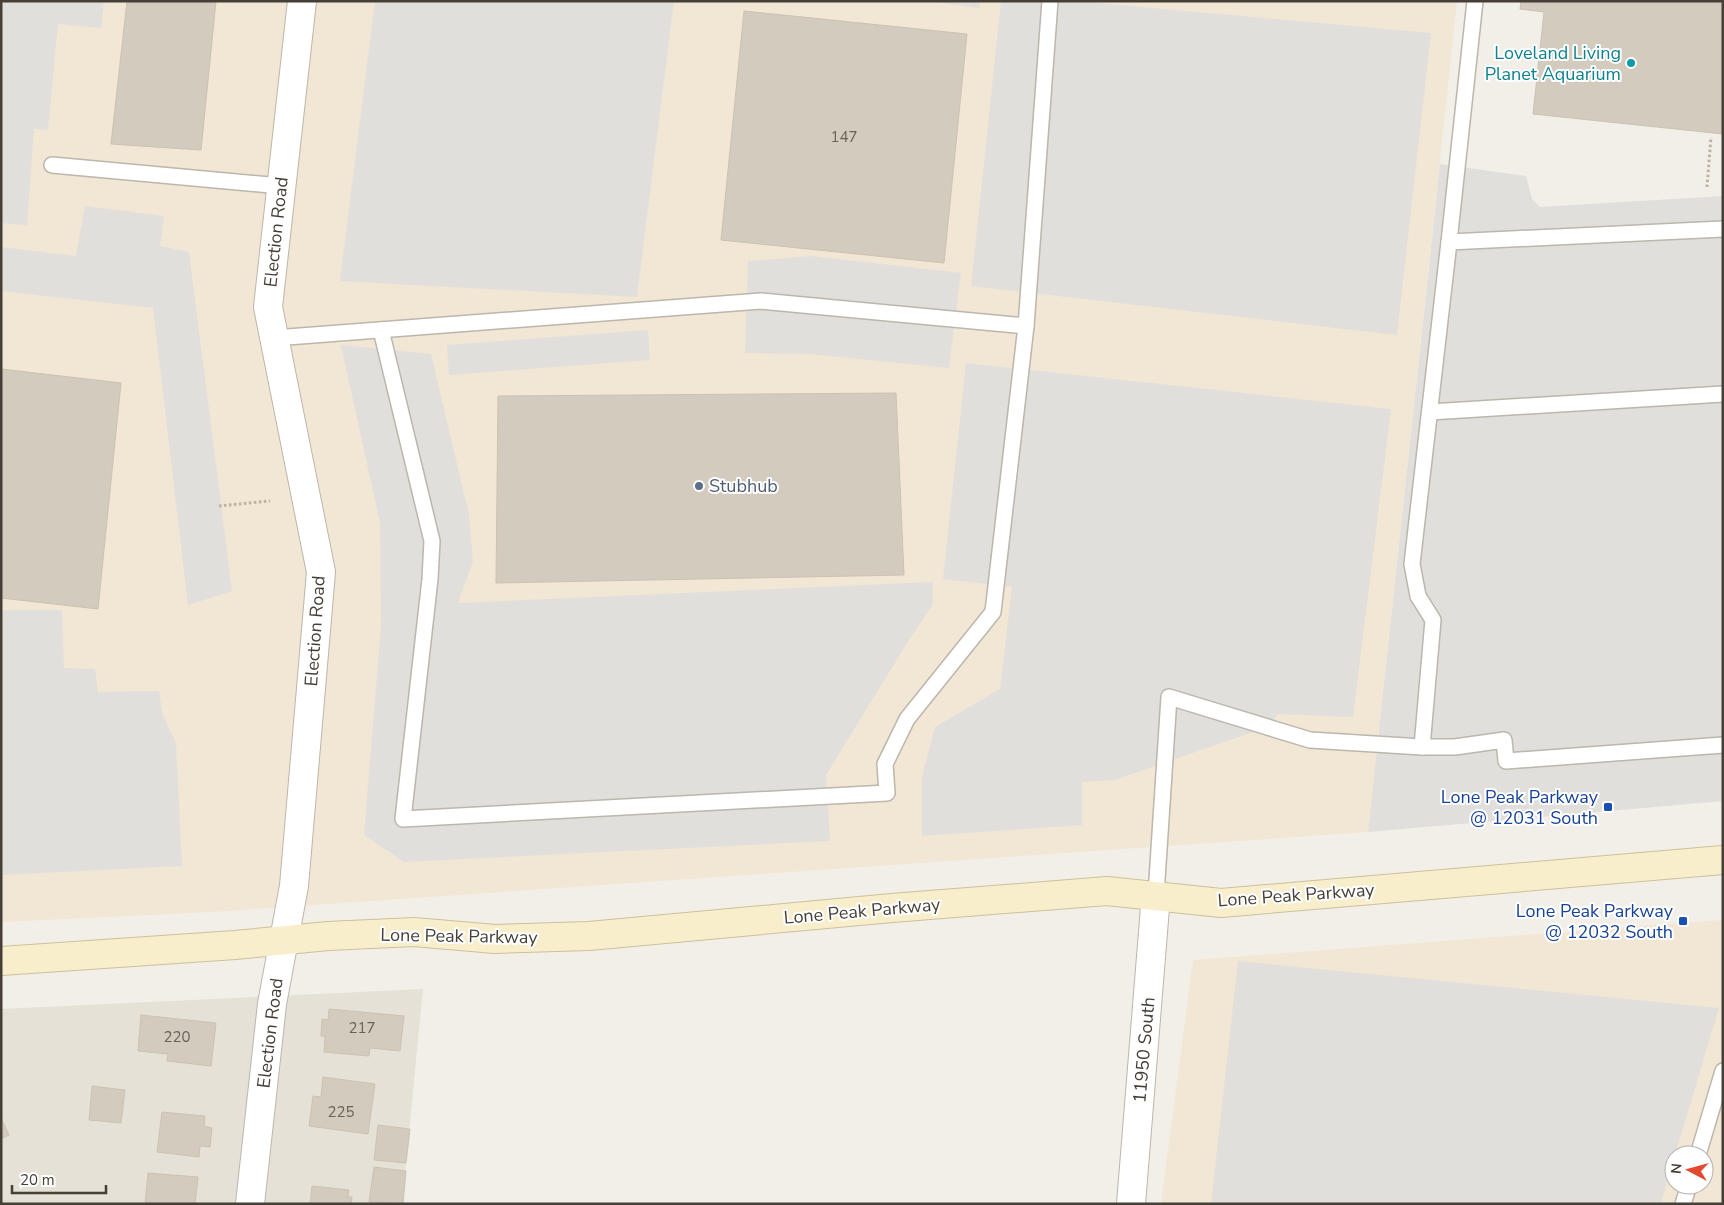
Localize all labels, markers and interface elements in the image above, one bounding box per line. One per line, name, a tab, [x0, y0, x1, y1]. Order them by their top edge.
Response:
place label: Loveland Living Planet Aquarium	[1485, 41, 1621, 86]
marker: Loveland Living Planet Aquarium	[1625, 57, 1637, 69]
house number: 147	[830, 127, 858, 147]
street label: Election Road	[258, 176, 294, 288]
place label: Stubhub	[709, 474, 778, 498]
marker: Stubhub	[693, 480, 705, 492]
street label: Election Road	[299, 575, 331, 687]
place label: Lone Peak Parkway @ 12031 South	[1441, 785, 1599, 830]
marker: Lone Peak Parkway @ 12031 South	[1602, 801, 1614, 813]
street label: Lone Peak Parkway	[1217, 877, 1376, 912]
street label: Lone Peak Parkway	[783, 892, 942, 930]
place label: Lone Peak Parkway @ 12032 South	[1516, 899, 1674, 944]
marker: Lone Peak Parkway @ 12032 South	[1677, 915, 1689, 927]
street label: Lone Peak Parkway	[380, 923, 539, 949]
street label: Election Road	[251, 977, 289, 1089]
street label: 11950 South	[1127, 996, 1161, 1104]
house number: 217	[348, 1018, 376, 1038]
house number: 220	[163, 1027, 191, 1047]
house number: 225	[327, 1102, 355, 1122]
north arrow	[1664, 1145, 1714, 1195]
scale bar	[12, 1162, 106, 1194]
text: N	[1667, 1162, 1687, 1175]
text: 20 m	[20, 1170, 55, 1190]

